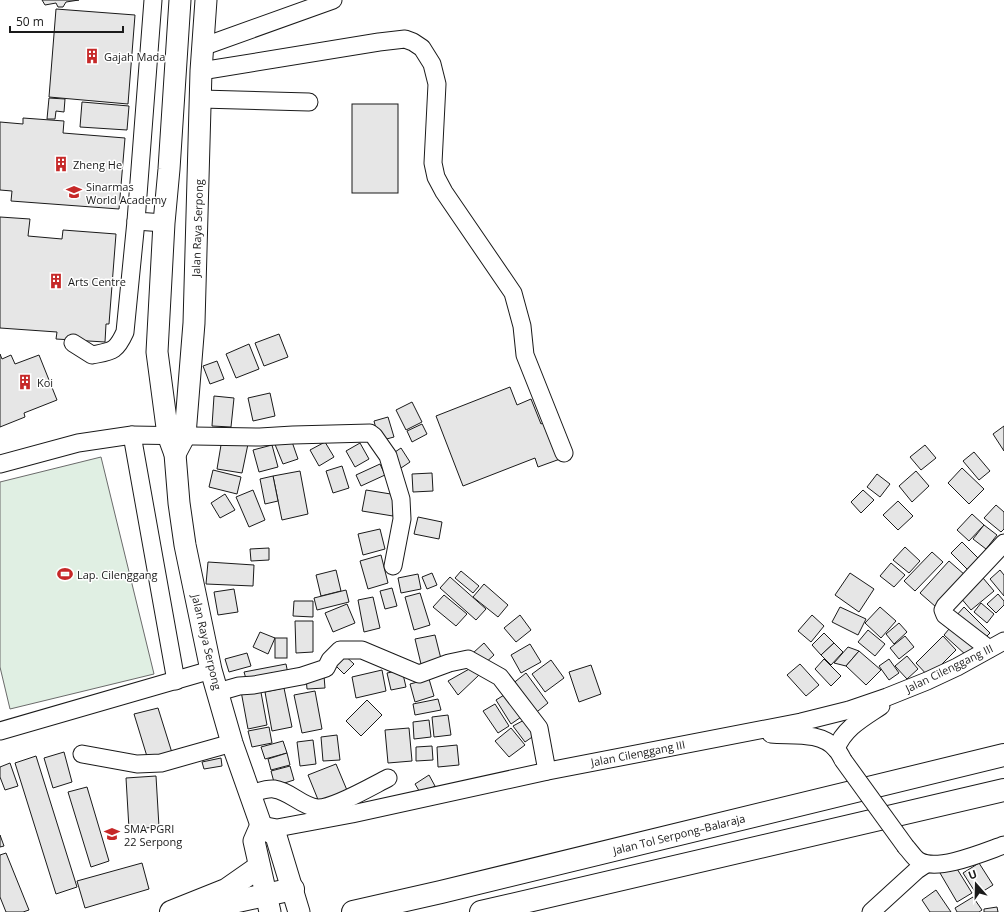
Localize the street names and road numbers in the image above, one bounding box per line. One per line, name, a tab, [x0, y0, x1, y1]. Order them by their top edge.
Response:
street label: Jalan Raya Serpong	[188, 179, 206, 278]
street label: Jalan Raya Serpong	[188, 592, 225, 691]
street label: Jalan Cilenggang III	[902, 640, 995, 696]
street label: Jalan Cilenggang III	[589, 736, 686, 770]
street label: Jalan Tol Serpong–Balaraja	[610, 810, 747, 858]

